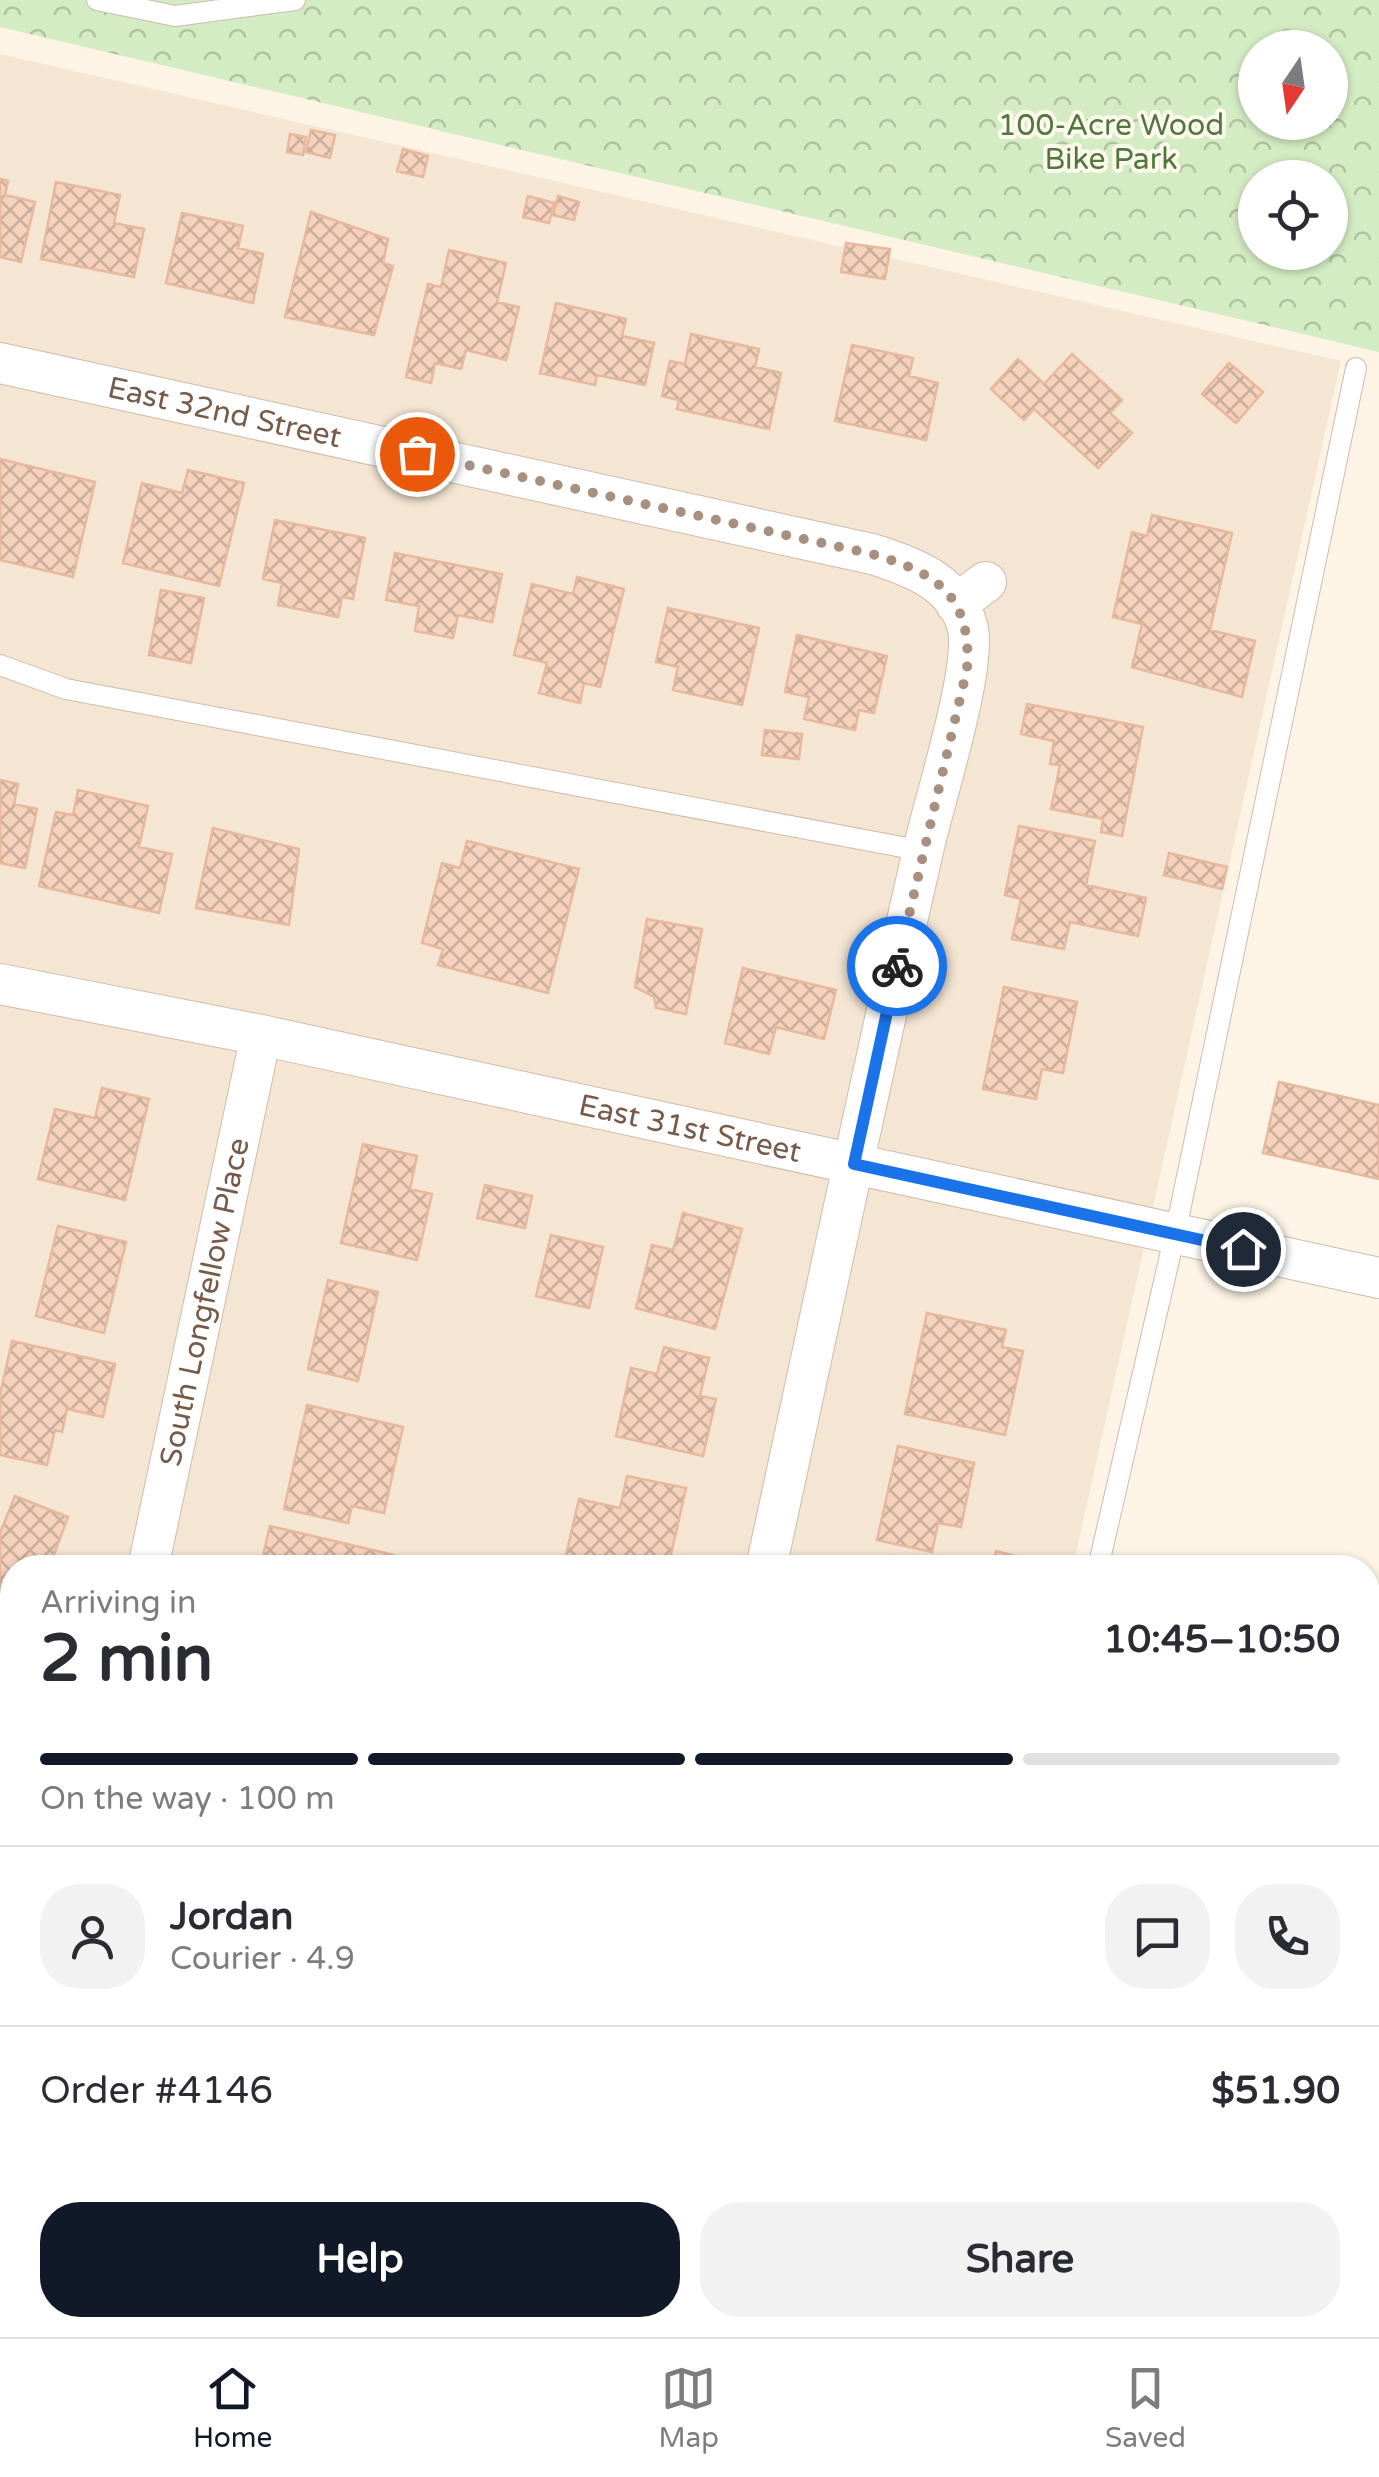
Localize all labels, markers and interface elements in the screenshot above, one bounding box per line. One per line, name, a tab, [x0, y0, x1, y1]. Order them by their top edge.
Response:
north arrow	[1238, 30, 1348, 140]
map controls	[1238, 30, 1348, 270]
park label: 100-Acre Wood Bike Park	[998, 107, 1224, 178]
button: locate	[1238, 160, 1348, 270]
street label: East 32nd Street	[104, 369, 345, 456]
pin	[375, 412, 460, 497]
icon: bag	[390, 427, 445, 482]
courier	[847, 916, 947, 1016]
icon: bike	[870, 939, 925, 994]
street label: East 31st Street	[575, 1087, 804, 1171]
street label: South Longfellow Place	[152, 1134, 258, 1470]
pin	[1201, 1207, 1286, 1292]
icon: home	[1216, 1222, 1271, 1277]
text: Arriving in	[40, 1584, 197, 1622]
text: 10:45–10:50	[1103, 1617, 1340, 1663]
text: 2 min	[40, 1620, 213, 1699]
text: On the way · 100 m	[40, 1780, 335, 1818]
button: person	[40, 1884, 145, 1989]
button: chat	[1105, 1884, 1210, 1989]
button: phone	[1235, 1884, 1340, 1989]
text: Jordan	[170, 1894, 293, 1940]
text: Courier · 4.9	[170, 1940, 355, 1978]
text: Order #4146	[40, 2068, 273, 2114]
text: $51.90	[1211, 2068, 1340, 2114]
button: Help	[40, 2202, 680, 2317]
button: Share	[700, 2202, 1340, 2317]
tab: Home	[193, 2361, 272, 2455]
tab: Map	[658, 2361, 719, 2455]
tab: Saved	[1105, 2361, 1186, 2455]

